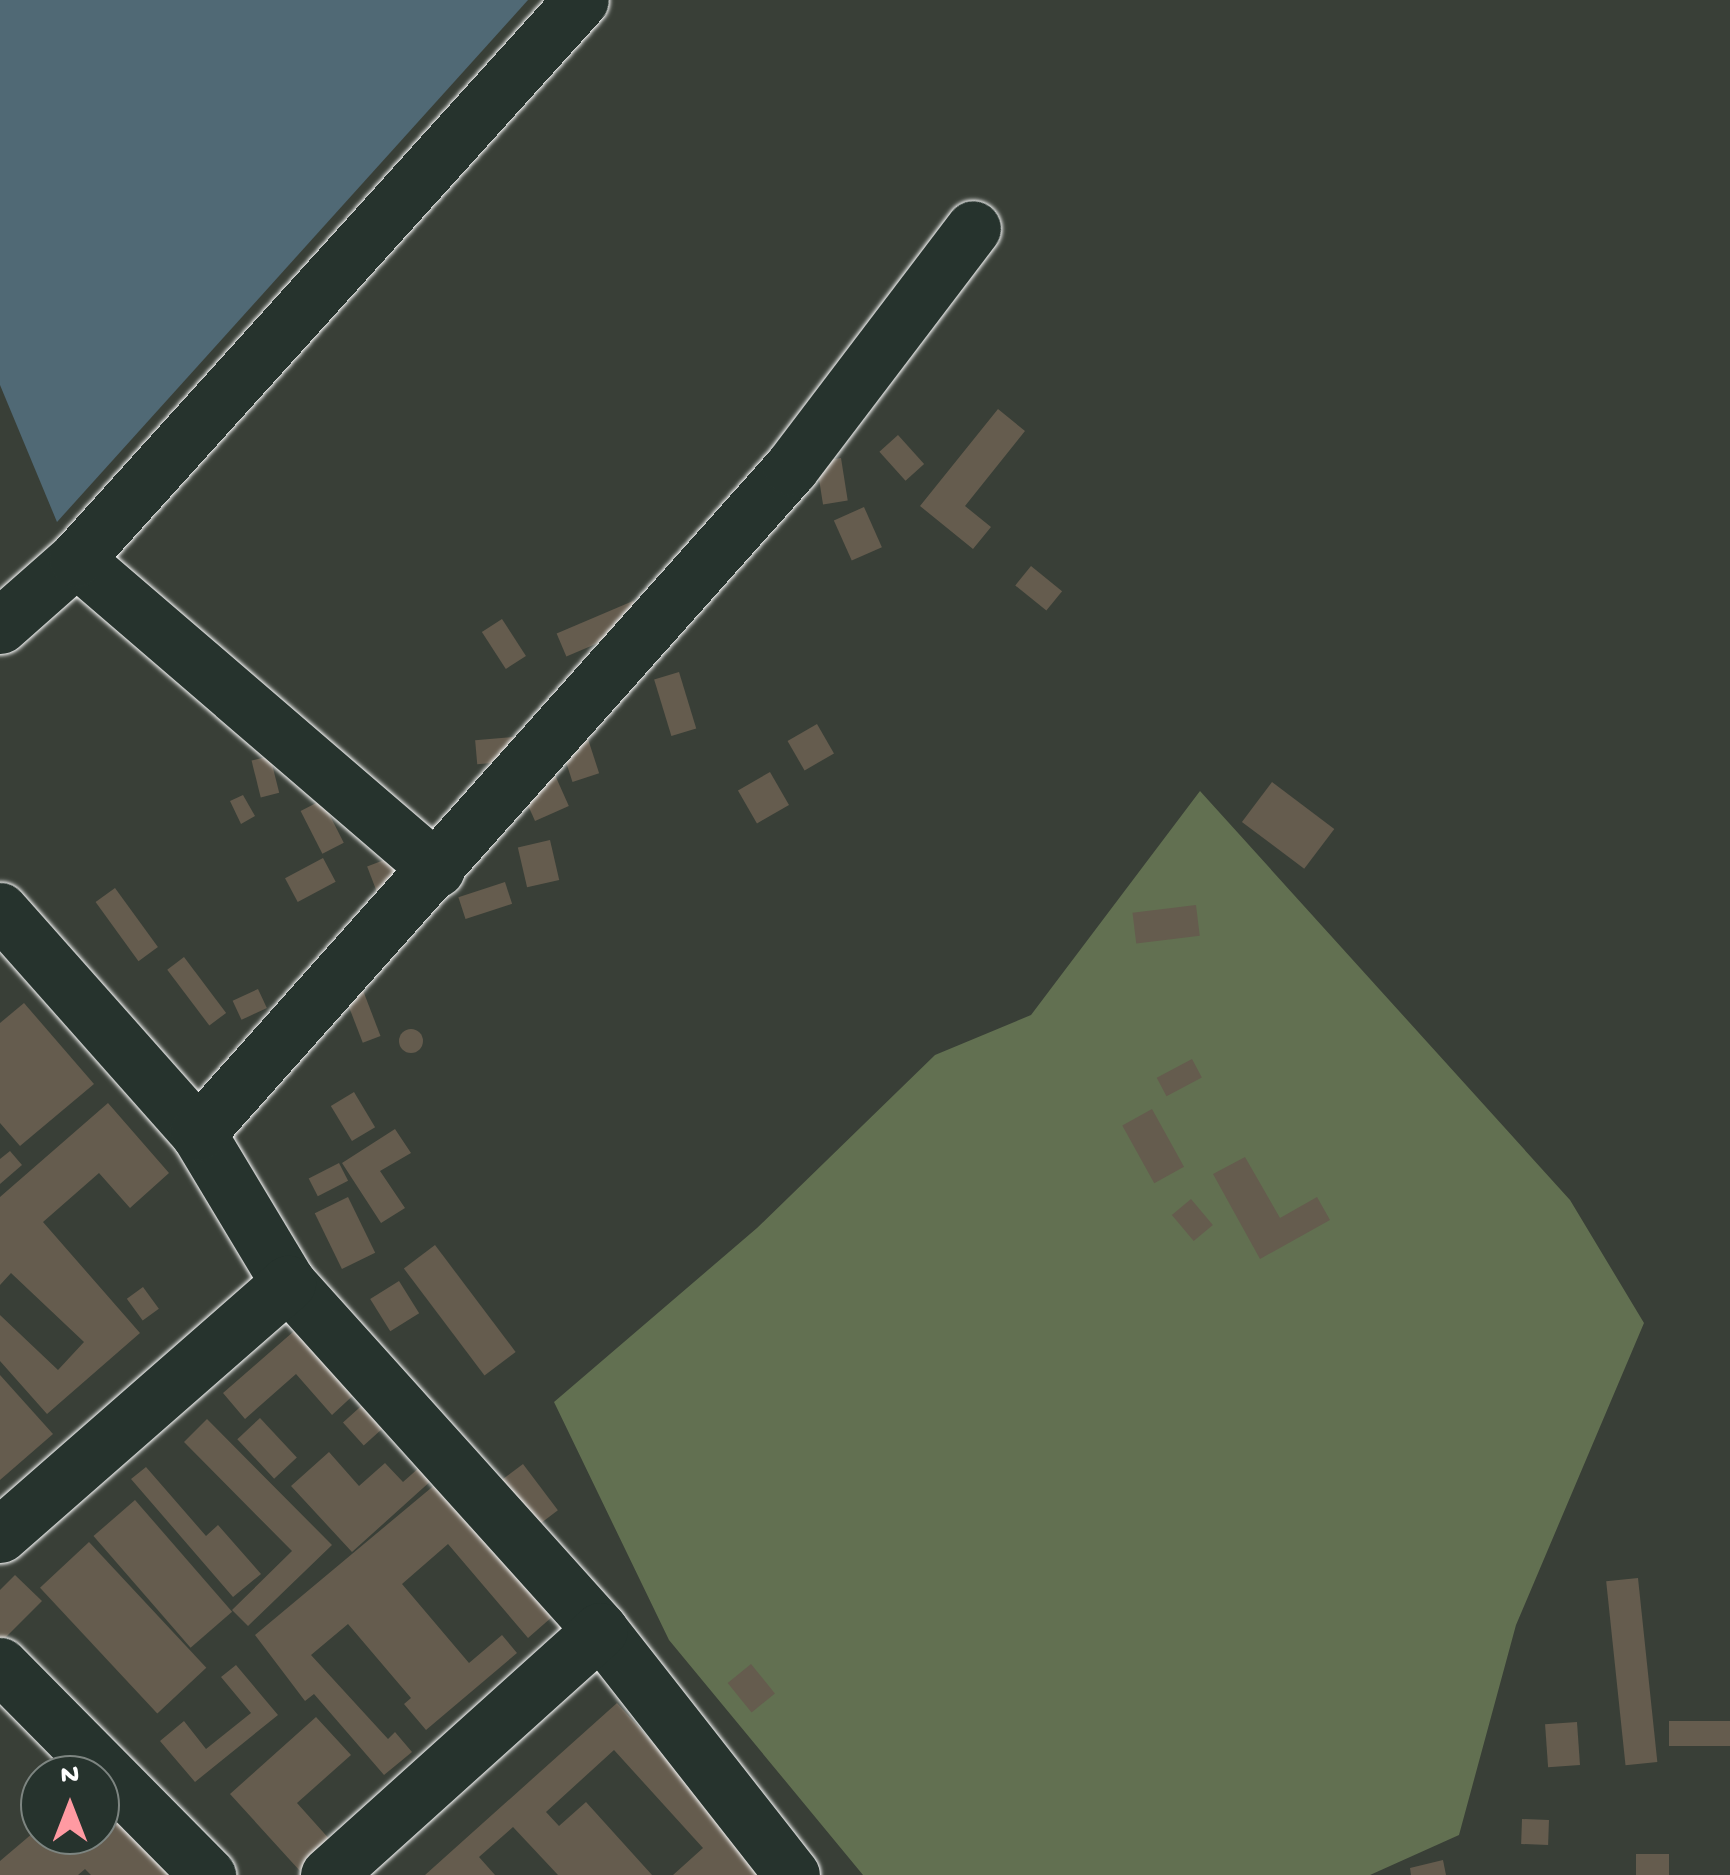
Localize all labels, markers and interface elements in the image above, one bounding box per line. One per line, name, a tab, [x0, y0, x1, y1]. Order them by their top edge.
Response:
north arrow	[20, 1755, 120, 1855]
text: N	[61, 1760, 79, 1793]

